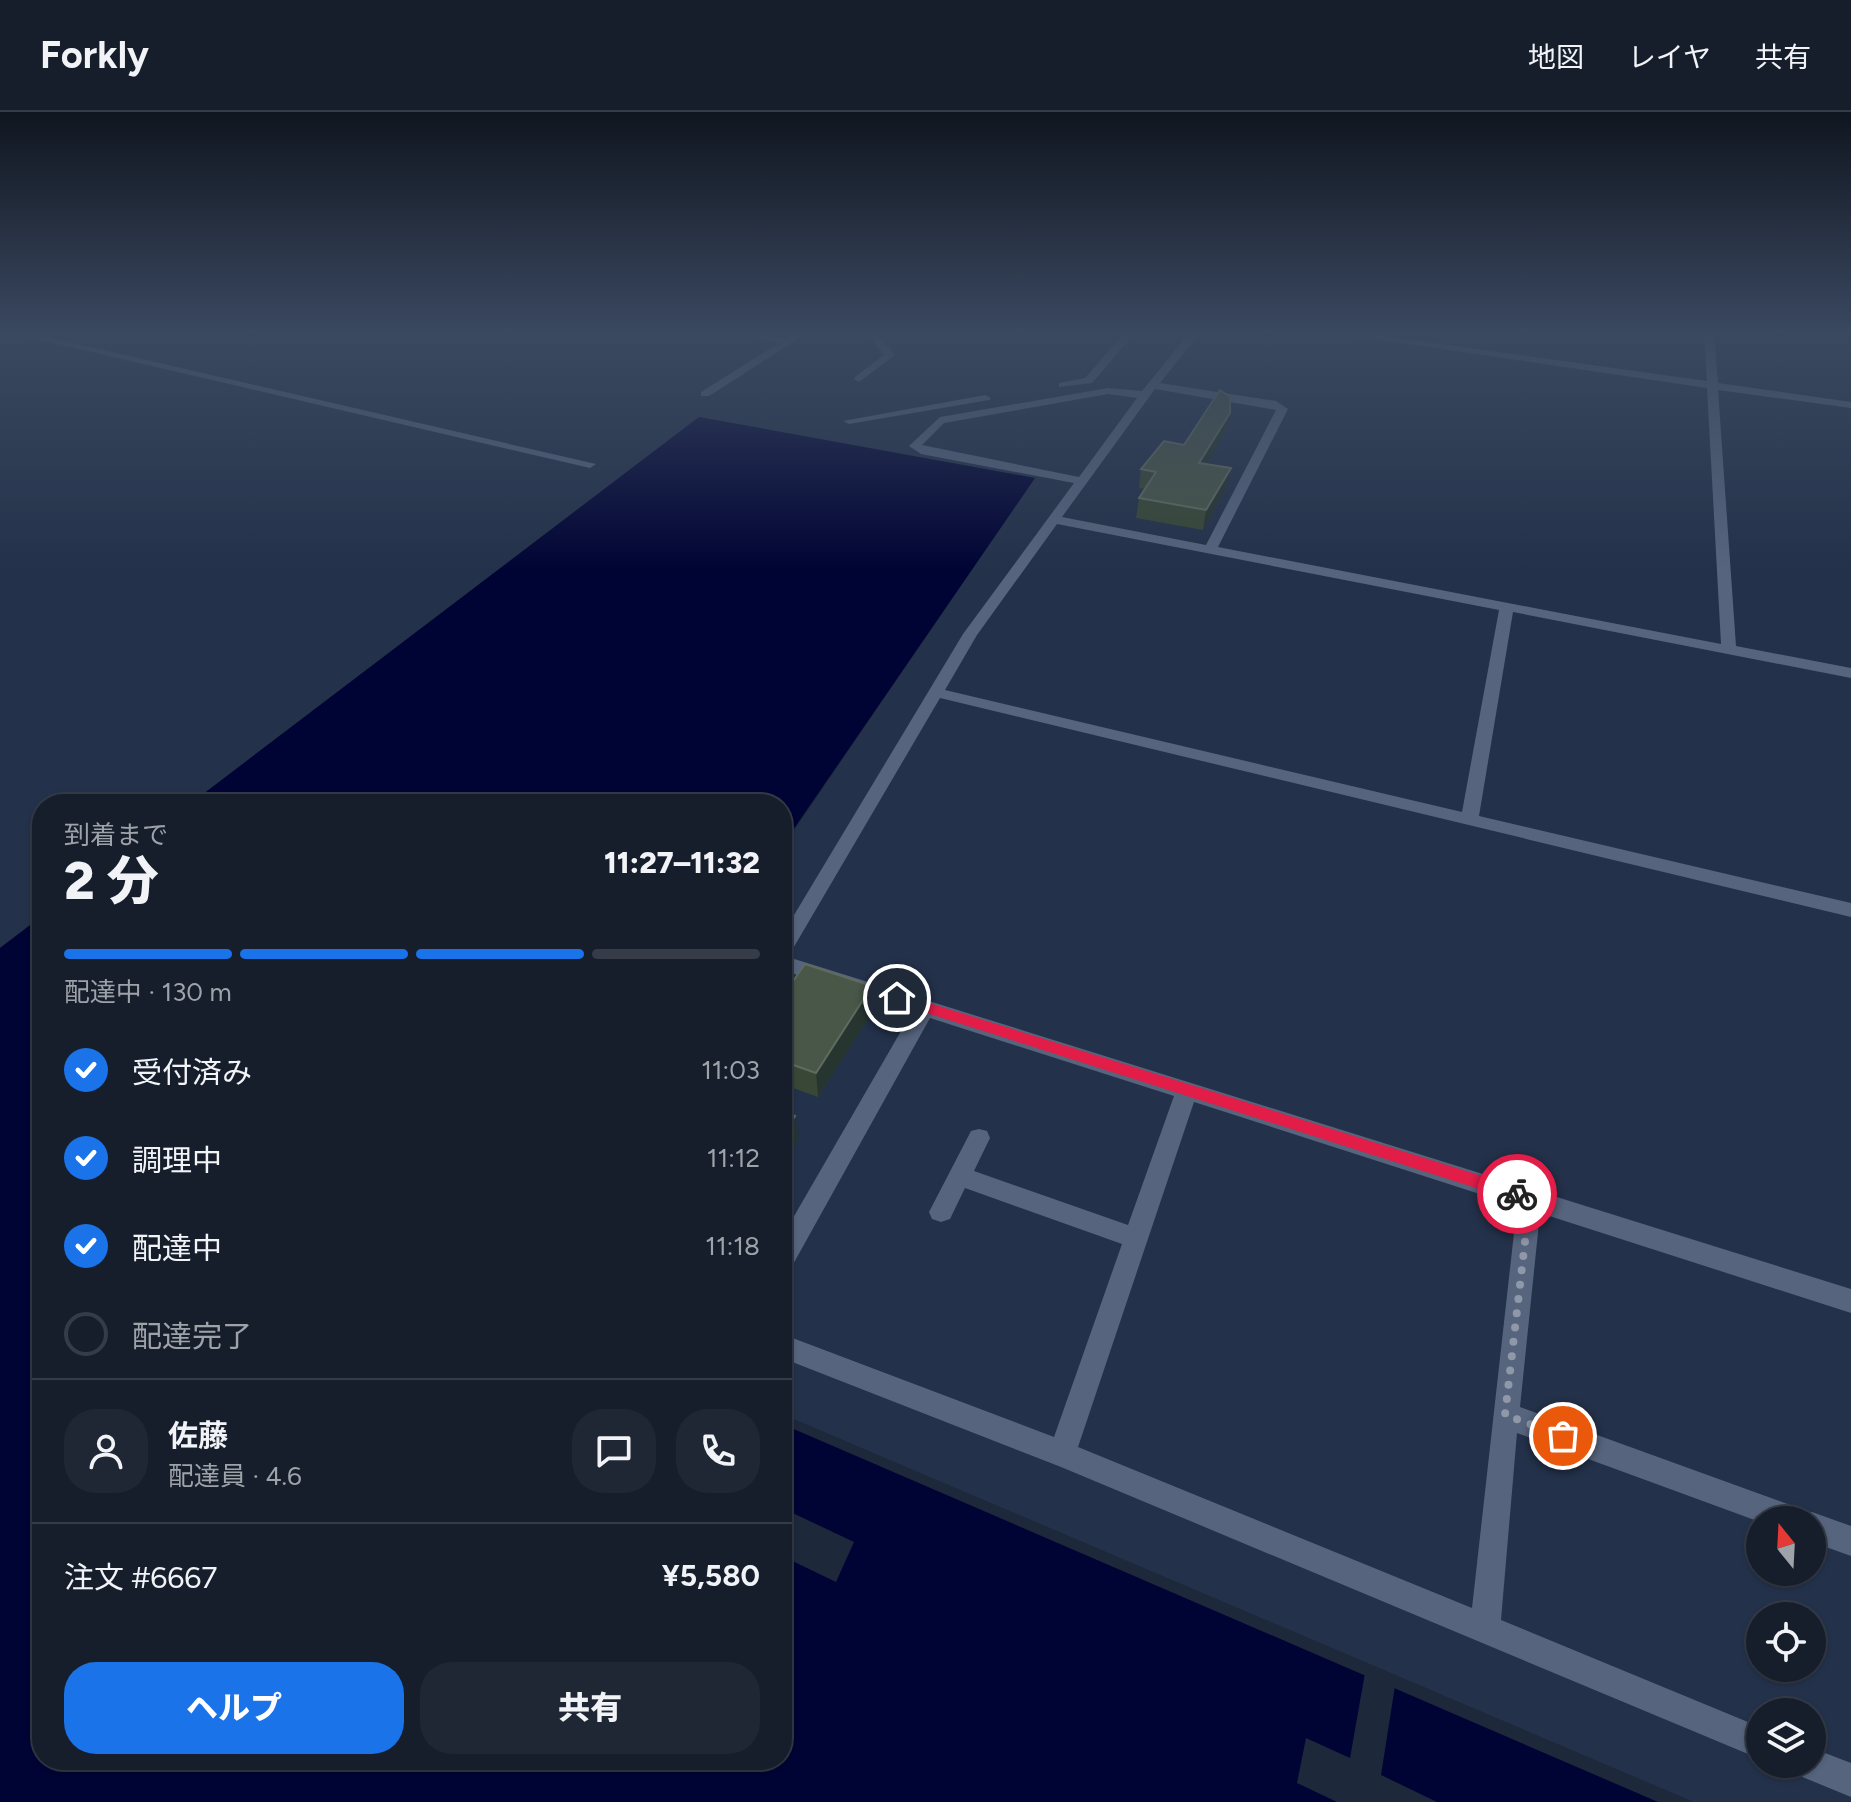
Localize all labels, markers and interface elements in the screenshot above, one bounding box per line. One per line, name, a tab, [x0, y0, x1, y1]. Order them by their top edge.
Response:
text: Forkly	[40, 32, 149, 78]
text: 地図	[1528, 40, 1584, 74]
text: レイヤ	[1628, 40, 1711, 74]
text: 共有	[1755, 40, 1811, 74]
text: 到着まで	[64, 819, 168, 851]
text: 11:27–11:32	[604, 844, 760, 881]
text: 2 分	[64, 850, 159, 912]
pin	[863, 964, 931, 1032]
text: 配達中 · 130 m	[64, 976, 232, 1008]
icon: home	[875, 976, 919, 1020]
icon: check	[64, 1048, 108, 1092]
text: 受付済み	[132, 1054, 252, 1091]
text: 11:03	[701, 1054, 760, 1086]
icon: check	[64, 1136, 108, 1180]
text: 調理中	[132, 1142, 222, 1179]
text: 11:12	[707, 1142, 760, 1174]
courier	[1477, 1154, 1557, 1234]
icon: bike	[1495, 1172, 1539, 1216]
icon: check	[64, 1224, 108, 1268]
text: 配達中	[132, 1230, 222, 1267]
text: 11:18	[705, 1230, 760, 1262]
text: 配達完了	[132, 1318, 252, 1355]
pin	[1529, 1402, 1597, 1470]
button: person	[64, 1409, 148, 1493]
button: chat	[572, 1409, 656, 1493]
button: phone	[676, 1409, 760, 1493]
icon: bag	[1541, 1414, 1585, 1458]
text: 佐藤	[168, 1417, 228, 1454]
text: 配達員 · 4.6	[168, 1460, 302, 1492]
north arrow	[1746, 1506, 1826, 1586]
map controls	[1746, 1506, 1826, 1778]
text: ¥5,580	[662, 1557, 760, 1594]
text: 注文 #6667	[64, 1559, 217, 1596]
button: locate	[1746, 1602, 1826, 1682]
button: ヘルプ	[64, 1662, 404, 1754]
button: 共有	[420, 1662, 760, 1754]
button: layers	[1746, 1698, 1826, 1778]

